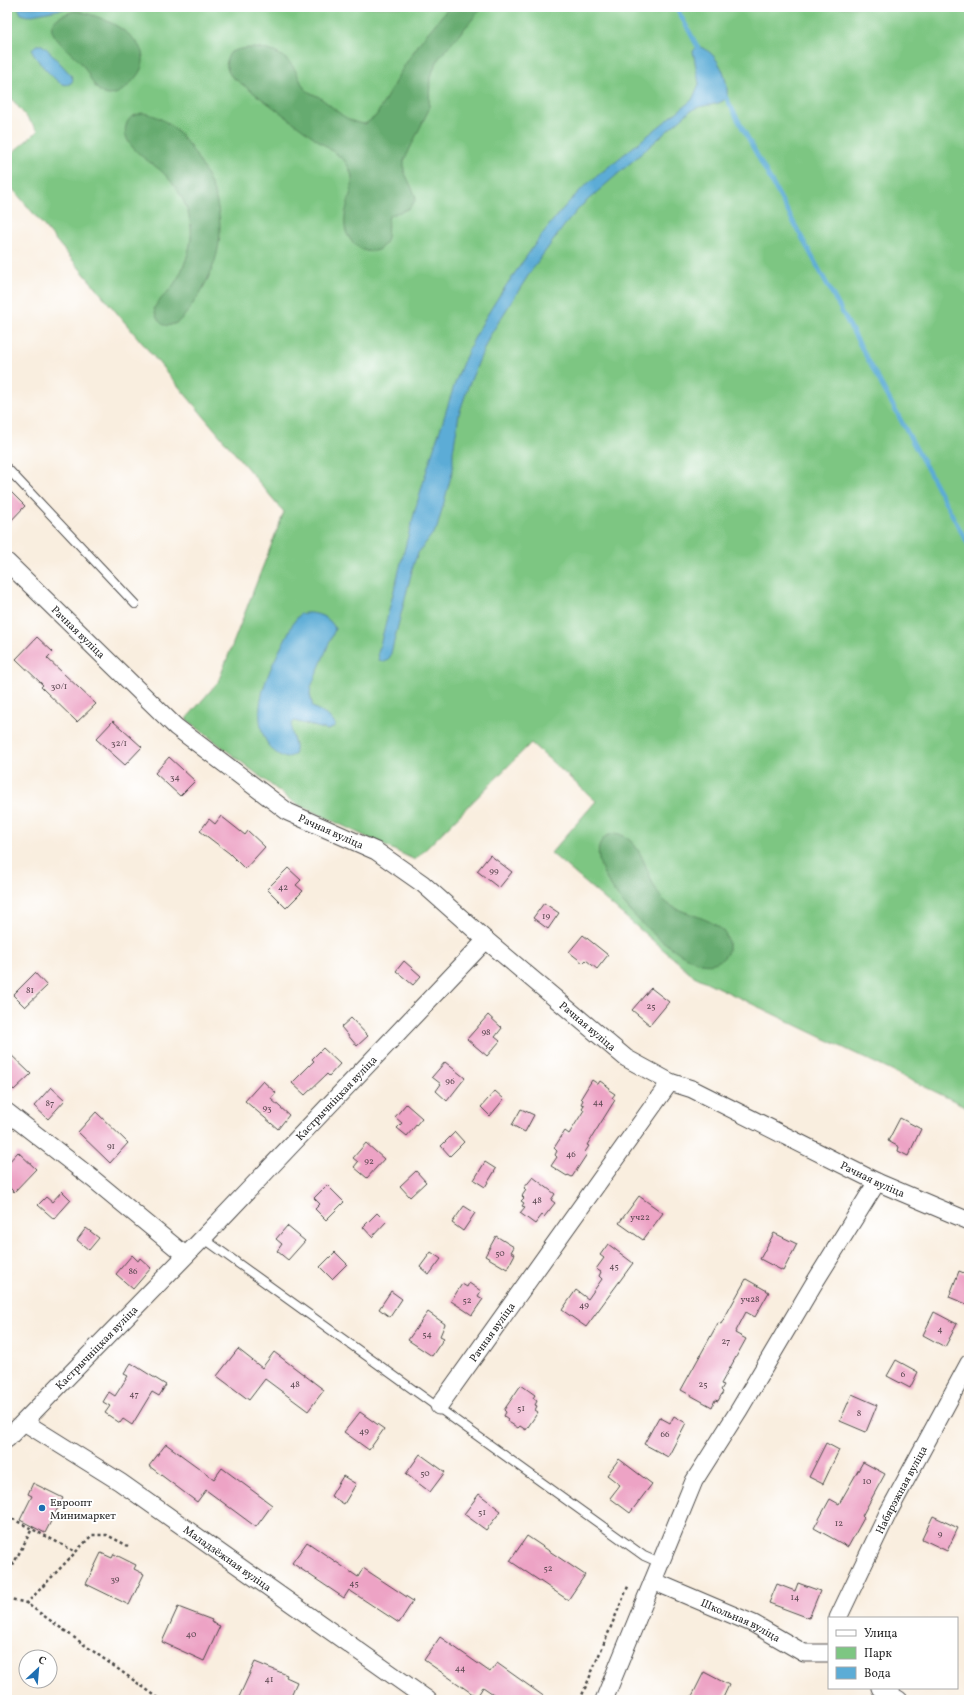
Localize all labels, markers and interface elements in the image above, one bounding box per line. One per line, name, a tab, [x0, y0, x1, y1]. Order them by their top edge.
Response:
street label: Рачная вуліца	[47, 603, 108, 663]
house number: 30/1	[51, 680, 67, 693]
house number: 32/1	[111, 737, 127, 750]
house number: 34	[170, 771, 180, 784]
street label: Рачная вуліца	[296, 811, 366, 854]
house number: 99	[489, 865, 499, 878]
house number: 42	[278, 881, 288, 894]
house number: 19	[542, 910, 550, 923]
house number: 81	[26, 984, 34, 997]
street label: Рачная вуліца	[555, 999, 619, 1056]
house number: 25	[646, 1000, 656, 1013]
house number: 98	[481, 1026, 491, 1039]
street label: Кастрычніцкая вуліца	[293, 1053, 382, 1145]
house number: 96	[445, 1075, 455, 1088]
house number: 44	[593, 1096, 603, 1109]
house number: 87	[46, 1097, 54, 1110]
house number: 93	[262, 1102, 272, 1115]
house number: 91	[107, 1140, 115, 1153]
house number: 46	[566, 1148, 576, 1161]
house number: 92	[364, 1155, 374, 1168]
street label: Рачная вуліца	[837, 1159, 907, 1202]
house number: 48	[532, 1194, 542, 1207]
house number: уч22	[630, 1211, 650, 1224]
house number: 50	[495, 1247, 505, 1260]
house number: 45	[609, 1260, 619, 1273]
house number: 86	[128, 1265, 138, 1278]
house number: уч28	[740, 1293, 760, 1306]
house number: 52	[462, 1294, 472, 1307]
house number: 49	[579, 1299, 589, 1312]
street label: Рачная вуліца	[467, 1300, 520, 1366]
street label: Кастрычніцкая вуліца	[53, 1303, 142, 1394]
house number: 4	[937, 1323, 943, 1336]
house number: 54	[422, 1328, 432, 1341]
house number: 27	[722, 1335, 730, 1348]
house number: 6	[901, 1368, 906, 1381]
house number: 48	[290, 1378, 300, 1391]
house number: 25	[698, 1378, 708, 1391]
house number: 47	[129, 1388, 139, 1401]
house number: 51	[517, 1402, 525, 1415]
house number: 8	[857, 1407, 862, 1420]
house number: 49	[359, 1425, 369, 1438]
house number: 66	[660, 1428, 670, 1441]
street label: Набярэжная вуліца	[873, 1443, 932, 1537]
house number: 50	[420, 1467, 430, 1480]
house number: 10	[863, 1475, 872, 1488]
place label: Евроопт Минимаркет	[50, 1496, 116, 1524]
marker: Евроопт Минимаркет	[37, 1503, 47, 1513]
house number: 51	[478, 1506, 486, 1519]
house number: 12	[835, 1517, 843, 1530]
street label: Маладзёжная вуліца	[180, 1523, 274, 1596]
house number: 9	[938, 1528, 943, 1541]
house number: 52	[543, 1562, 553, 1575]
house number: 39	[110, 1573, 120, 1586]
house number: 45	[349, 1577, 359, 1590]
house number: 14	[791, 1591, 799, 1604]
street label: Школьная вуліца	[698, 1596, 783, 1647]
legend	[828, 1617, 958, 1689]
text: Улица	[864, 1626, 897, 1642]
house number: 40	[186, 1628, 197, 1641]
text: Парк	[864, 1646, 892, 1662]
north arrow	[18, 1649, 58, 1689]
text: С	[35, 1653, 48, 1670]
house number: 44	[455, 1662, 465, 1675]
text: Вода	[864, 1666, 891, 1682]
house number: 41	[265, 1673, 273, 1686]

